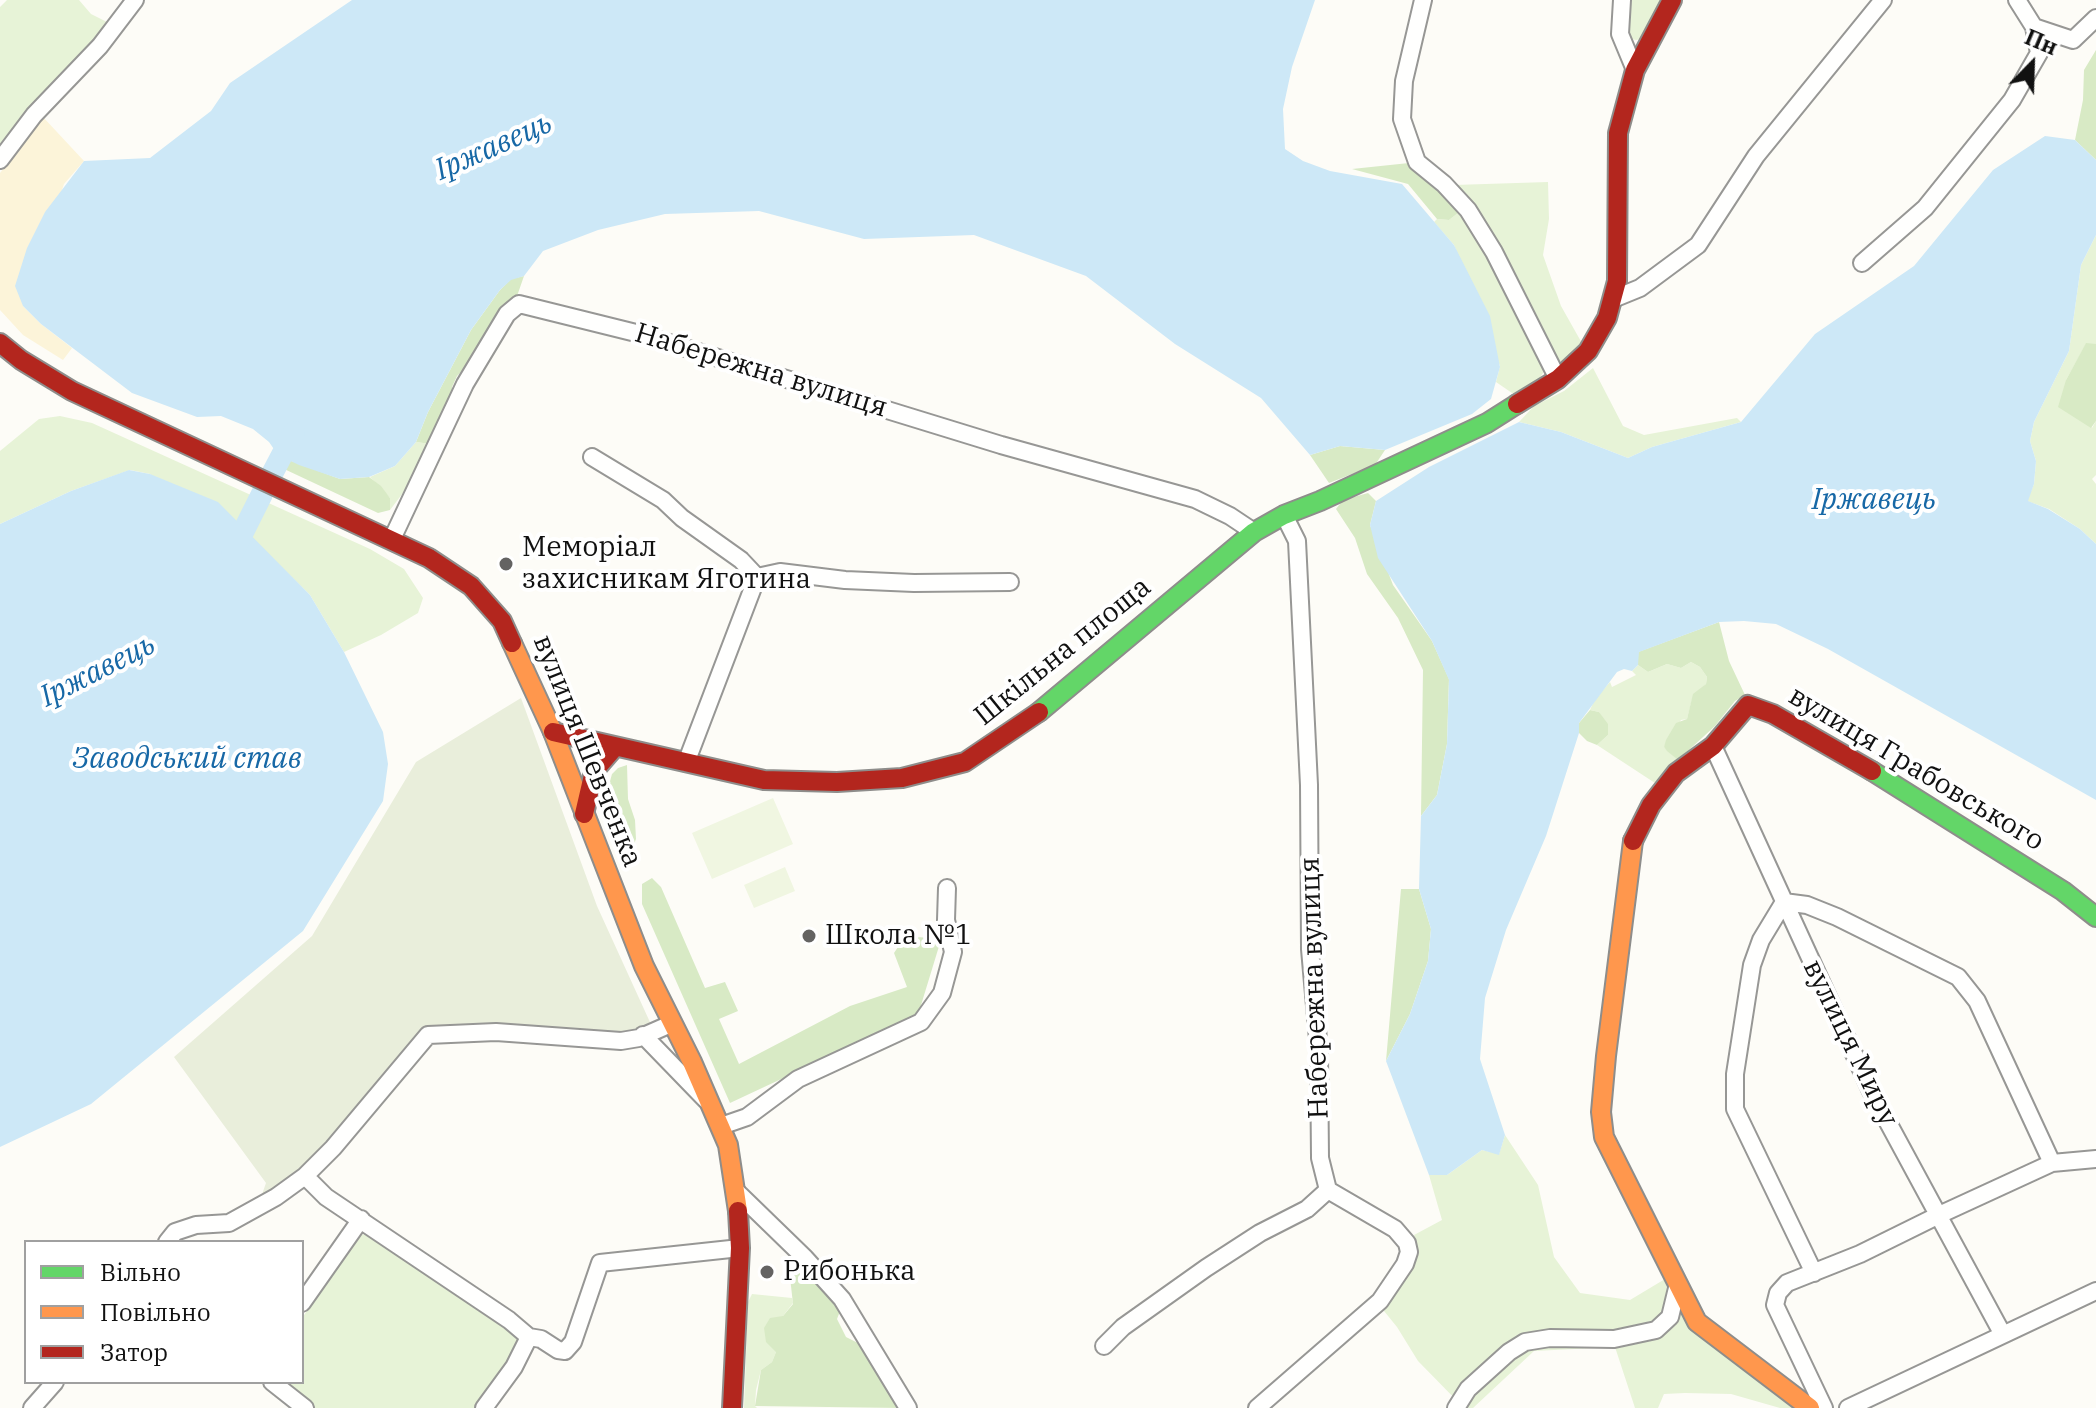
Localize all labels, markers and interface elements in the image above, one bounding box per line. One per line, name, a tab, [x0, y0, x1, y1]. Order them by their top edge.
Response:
text: Пн	[2021, 22, 2062, 61]
north arrow	[1992, 24, 2072, 104]
water label: Іржавець	[430, 105, 558, 189]
street label: Набережна вулиця	[631, 317, 891, 425]
water label: Іржавець	[1812, 482, 1936, 518]
place label: Меморіал захисникам Яготина	[522, 531, 811, 597]
marker: Меморіал захисникам Яготина	[497, 555, 515, 573]
street label: Шкільна площа	[968, 571, 1158, 733]
water label: Іржавець	[34, 627, 162, 715]
street label: вулиця Шевченка	[525, 630, 649, 872]
street label: вулиця Грабовського	[1782, 679, 2050, 859]
water label: Заводський став	[72, 741, 302, 777]
street label: Набережна вулиця	[1294, 856, 1336, 1120]
place label: Школа №1	[825, 919, 972, 953]
marker: Школа №1	[800, 927, 818, 945]
street label: вулиця Миру	[1795, 954, 1905, 1132]
legend	[24, 1240, 304, 1384]
place label: Рибонька	[783, 1255, 915, 1289]
text: Вільно	[100, 1256, 181, 1288]
marker: Рибонька	[758, 1263, 776, 1281]
text: Повільно	[100, 1296, 210, 1328]
text: Затор	[100, 1336, 168, 1368]

